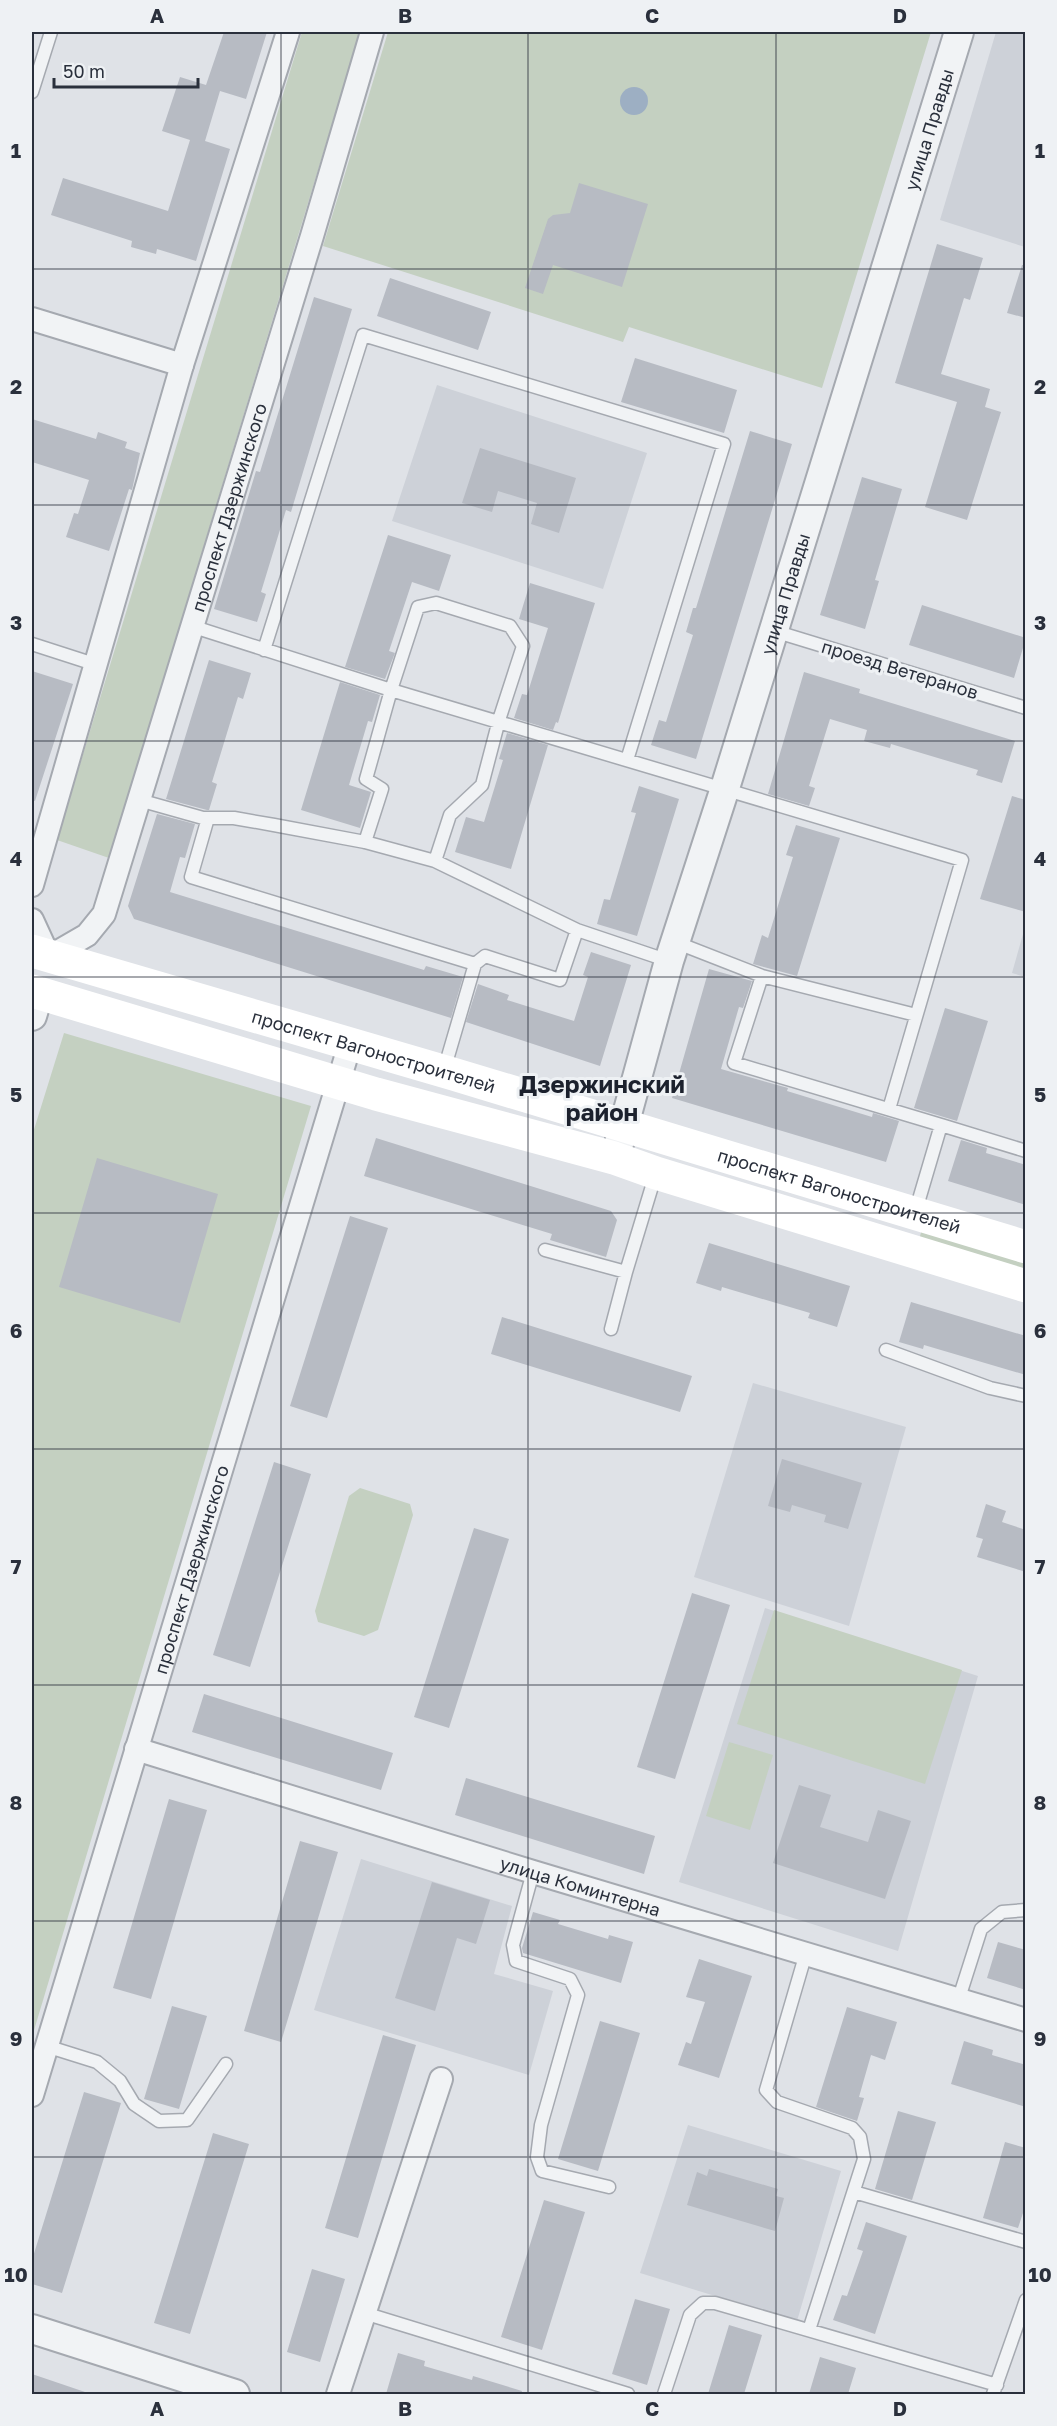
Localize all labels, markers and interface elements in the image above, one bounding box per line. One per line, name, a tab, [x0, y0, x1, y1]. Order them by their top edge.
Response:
text: A	[150, 3, 164, 27]
text: B	[398, 3, 412, 27]
text: C	[645, 3, 659, 27]
text: D	[893, 3, 907, 27]
scale bar	[54, 51, 198, 89]
text: 50 m	[63, 60, 105, 82]
street label: улица Правды	[900, 66, 958, 193]
text: 1	[11, 138, 21, 162]
text: 1	[1035, 138, 1045, 162]
text: 2	[10, 374, 22, 398]
text: 2	[1034, 374, 1046, 398]
street label: проспект Дзержинского	[186, 400, 271, 614]
street label: улица Правды	[756, 530, 814, 657]
text: 3	[10, 610, 22, 634]
text: 3	[1034, 610, 1046, 634]
street label: проезд Ветеранов	[819, 635, 981, 703]
text: 4	[10, 846, 22, 870]
text: 4	[1034, 846, 1046, 870]
street label: проспект Вагоностроителей	[249, 1005, 498, 1097]
district label: Дзержинский район	[519, 1069, 685, 1126]
text: 5	[10, 1082, 22, 1106]
text: 5	[1034, 1082, 1046, 1106]
street label: проспект Вагоностроителей	[715, 1144, 963, 1238]
text: 6	[10, 1318, 22, 1342]
text: 6	[1034, 1318, 1046, 1342]
street label: проспект Дзержинского	[149, 1462, 233, 1677]
text: 7	[11, 1554, 22, 1578]
text: 7	[1035, 1554, 1046, 1578]
text: 8	[10, 1790, 22, 1814]
text: 8	[1034, 1790, 1046, 1814]
street label: улица Коминтерна	[497, 1851, 663, 1921]
text: 9	[10, 2026, 22, 2050]
text: 9	[1034, 2026, 1046, 2050]
text: 10	[4, 2262, 28, 2286]
text: 10	[1028, 2262, 1052, 2286]
text: A	[150, 2396, 164, 2420]
text: B	[398, 2396, 412, 2420]
text: C	[645, 2396, 659, 2420]
text: D	[893, 2396, 907, 2420]

